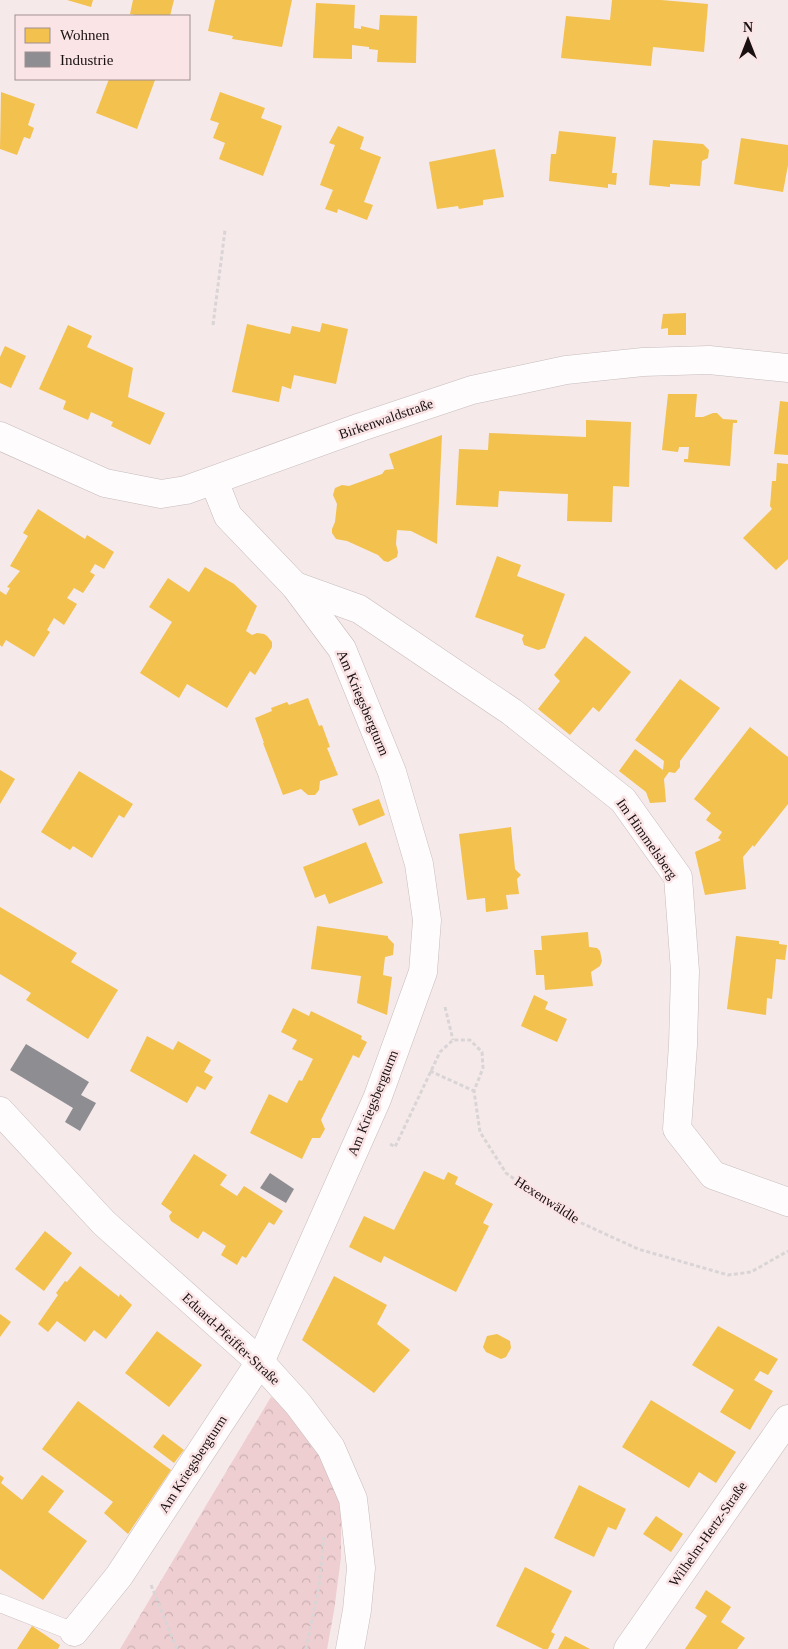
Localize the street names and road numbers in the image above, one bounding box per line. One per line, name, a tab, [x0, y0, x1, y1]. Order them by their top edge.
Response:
street label: Birkenwaldstraße	[337, 396, 435, 442]
street label: Am Kriegsbergturm	[334, 648, 392, 758]
street label: Im Himmelsberg	[614, 796, 680, 882]
street label: Am Kriegsbergturm	[345, 1048, 401, 1158]
street label: Hexenwäldle	[512, 1174, 582, 1226]
street label: Eduard-Pfeiffer-Straße	[179, 1290, 283, 1388]
street label: Am Kriegsbergturm	[156, 1412, 230, 1515]
street label: Wilhelm-Hertz-Straße	[666, 1479, 750, 1589]

